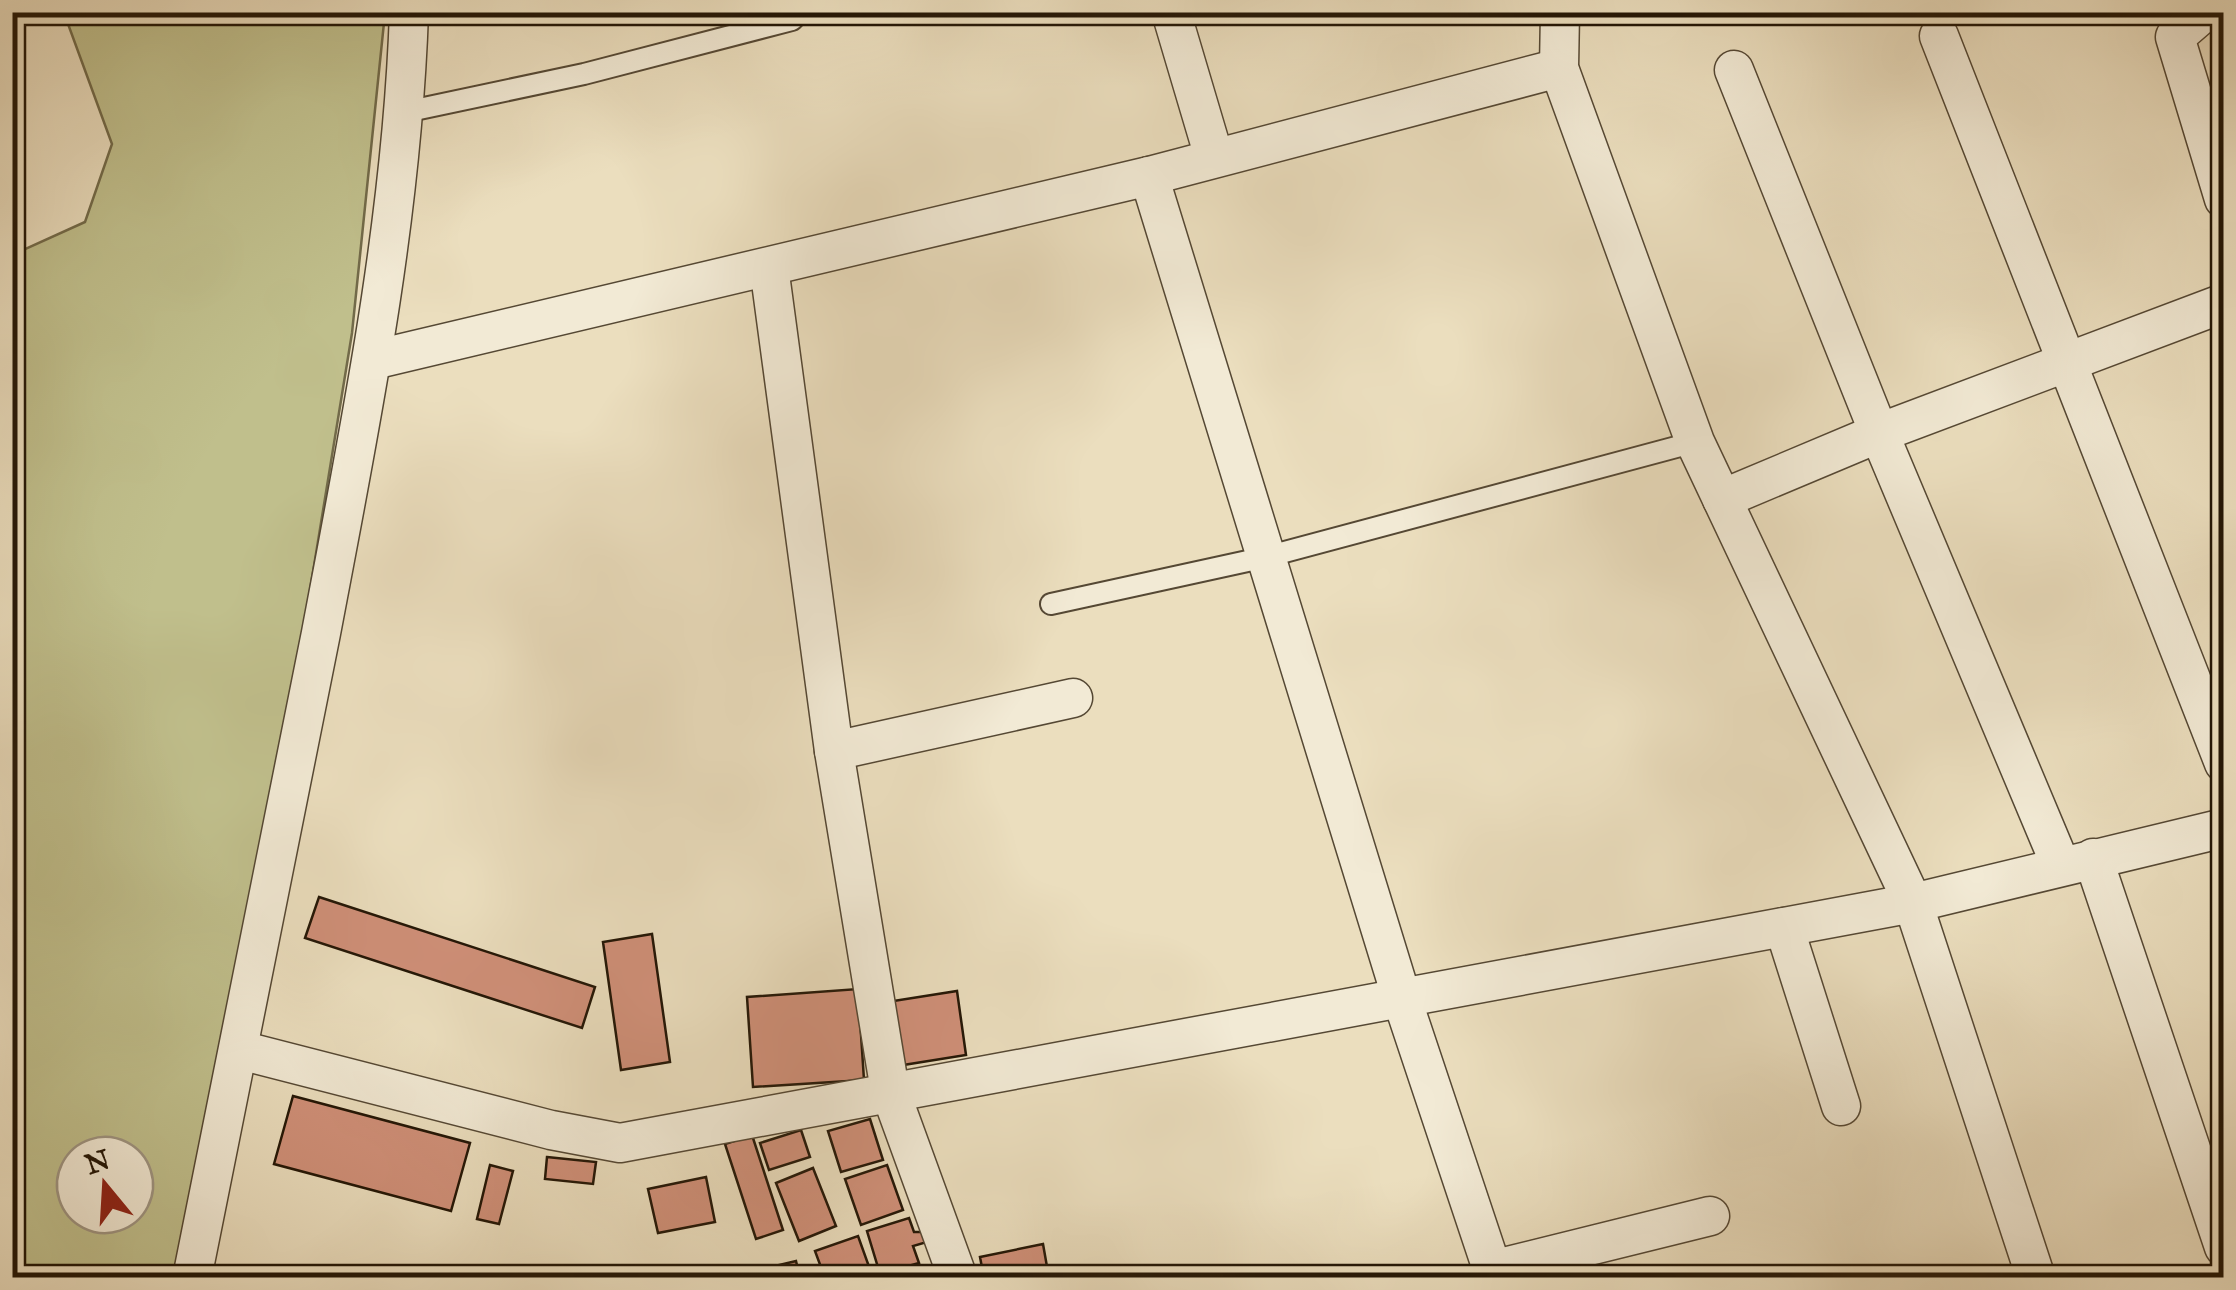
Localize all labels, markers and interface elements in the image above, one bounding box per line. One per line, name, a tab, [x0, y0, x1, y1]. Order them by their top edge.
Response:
north arrow	[55, 1135, 155, 1235]
text: N	[81, 1141, 114, 1182]

